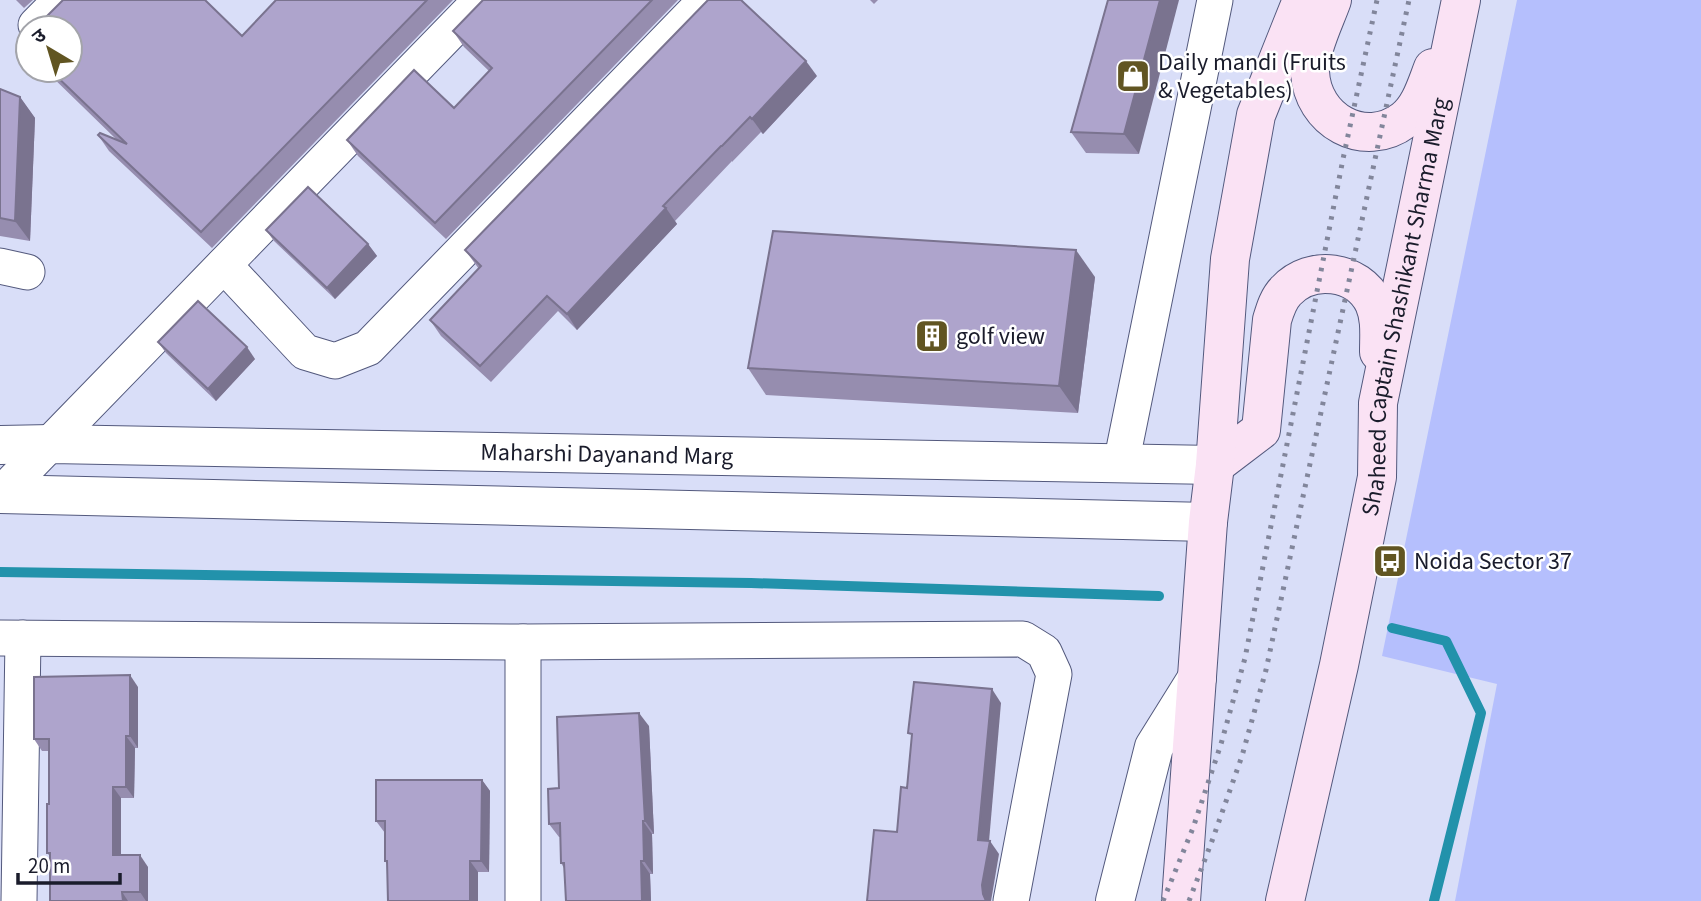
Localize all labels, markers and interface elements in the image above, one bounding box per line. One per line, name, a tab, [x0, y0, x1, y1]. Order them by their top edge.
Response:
north arrow	[14, 14, 84, 84]
text: उ	[27, 22, 53, 51]
place label: Daily mandi (Fruits & Vegetables)	[1158, 45, 1346, 108]
shop icon: Daily mandi (Fruits & Vegetables)	[1114, 57, 1152, 95]
street label: Shaheed Captain Shashikant Sharma Marg	[1353, 94, 1458, 519]
building icon: golf view	[913, 317, 951, 355]
place label: golf view	[956, 319, 1045, 354]
street label: Maharshi Dayanand Marg	[480, 435, 734, 474]
bus stop icon: Noida Sector 37	[1371, 542, 1409, 580]
place label: Noida Sector 37	[1414, 544, 1572, 579]
scale bar	[18, 842, 119, 886]
text: 20 m	[28, 851, 70, 881]

